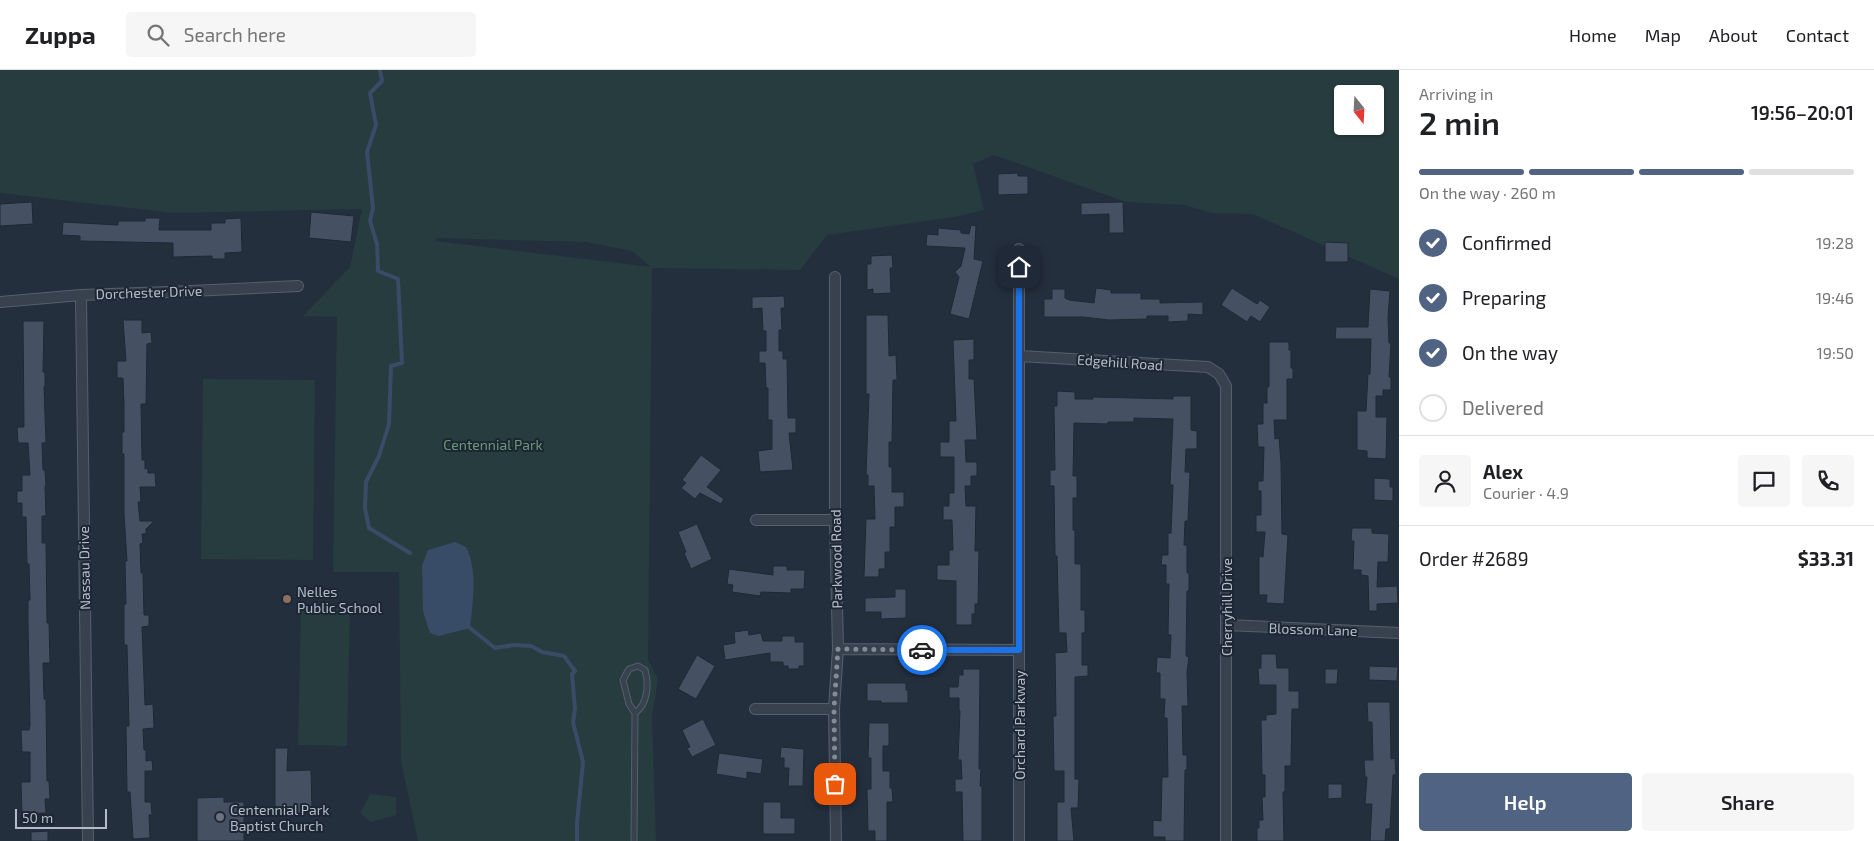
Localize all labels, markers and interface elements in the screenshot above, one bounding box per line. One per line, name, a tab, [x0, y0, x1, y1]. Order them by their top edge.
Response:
search box	[126, 12, 476, 57]
text: Zuppa	[25, 20, 96, 49]
icon: search	[144, 21, 172, 49]
text: Search here	[184, 23, 286, 46]
text: Home	[1569, 24, 1617, 46]
text: Map	[1645, 24, 1681, 46]
text: About	[1709, 24, 1758, 46]
text: Contact	[1786, 24, 1849, 46]
text: Arriving in	[1419, 84, 1493, 103]
north arrow	[1334, 85, 1384, 135]
map controls	[1334, 85, 1384, 135]
text: 19:56–20:01	[1751, 101, 1854, 124]
text: 2 min	[1419, 103, 1500, 141]
text: On the way · 260 m	[1419, 183, 1556, 202]
icon: check	[1419, 229, 1447, 257]
text: Confirmed	[1462, 231, 1552, 254]
text: 19:28	[1816, 233, 1854, 252]
pin	[998, 246, 1040, 288]
icon: home	[1005, 253, 1033, 281]
street label: Dorchester Drive	[95, 282, 203, 302]
icon: check	[1419, 284, 1447, 312]
text: Preparing	[1462, 286, 1546, 309]
text: 19:46	[1816, 288, 1854, 307]
icon: check	[1419, 339, 1447, 367]
text: On the way	[1462, 341, 1558, 364]
text: 19:50	[1816, 343, 1854, 362]
street label: Edgehill Road	[1076, 351, 1164, 373]
text: Delivered	[1462, 396, 1544, 419]
park label: Centennial Park	[443, 436, 543, 453]
button: person	[1419, 455, 1471, 507]
button: chat	[1738, 455, 1790, 507]
button: phone	[1802, 455, 1854, 507]
text: Alex	[1483, 460, 1523, 483]
text: Courier · 4.9	[1483, 483, 1569, 502]
street label: Parkwood Road	[827, 509, 845, 609]
street label: Nassau Drive	[75, 526, 93, 610]
text: Order #2689	[1419, 547, 1529, 570]
text: $33.31	[1798, 547, 1854, 570]
street label: Cherryhill Drive	[1218, 558, 1235, 656]
place label: Nelles Public School	[297, 583, 383, 616]
marker: Nelles Public School	[281, 593, 293, 605]
street label: Blossom Lane	[1268, 619, 1358, 639]
courier	[897, 625, 947, 675]
icon: car	[908, 636, 936, 664]
street label: Orchard Parkway	[1011, 670, 1028, 780]
pin	[814, 763, 856, 805]
icon: bag	[821, 770, 849, 798]
button: Help	[1419, 773, 1632, 831]
button: Share	[1642, 773, 1854, 831]
place label: Centennial Park Baptist Church	[230, 801, 329, 834]
scale bar	[15, 806, 108, 829]
text: 50 m	[22, 809, 53, 826]
marker: Centennial Park Baptist Church	[214, 811, 226, 823]

